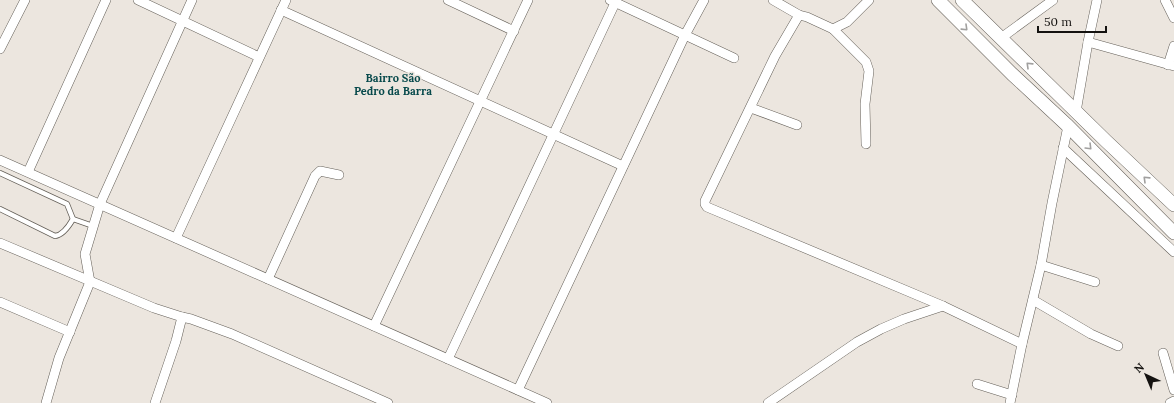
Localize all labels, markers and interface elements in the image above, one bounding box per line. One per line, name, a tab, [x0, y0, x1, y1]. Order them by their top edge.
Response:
scale bar	[1038, 8, 1106, 34]
text: 50 m	[1044, 14, 1072, 29]
one-way arrow	[960, 23, 968, 31]
one-way arrow	[1026, 62, 1034, 69]
district label: Bairro São Pedro da Barra	[354, 71, 432, 98]
one-way arrow	[1084, 142, 1092, 150]
one-way arrow	[1143, 176, 1151, 183]
north arrow	[1126, 355, 1166, 395]
text: N	[1131, 359, 1147, 376]

